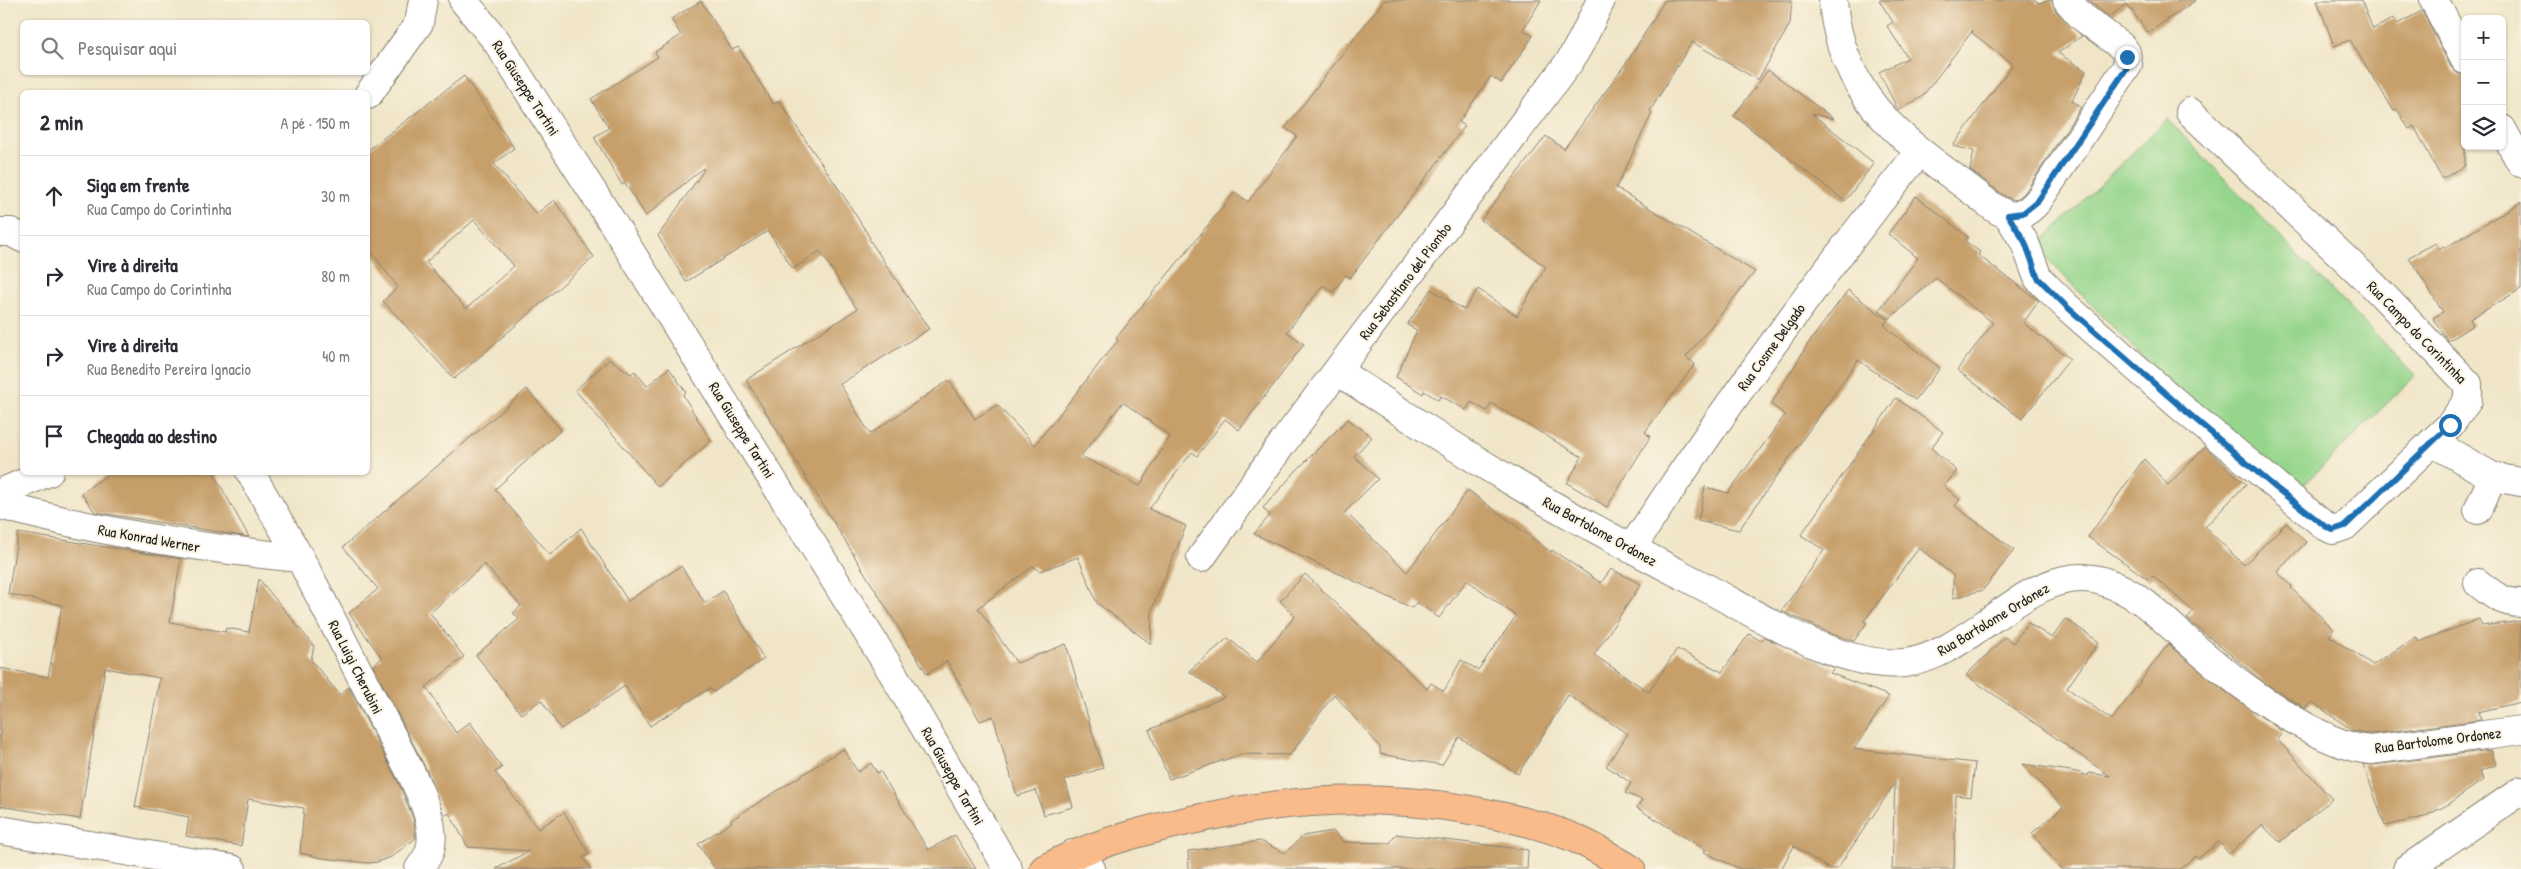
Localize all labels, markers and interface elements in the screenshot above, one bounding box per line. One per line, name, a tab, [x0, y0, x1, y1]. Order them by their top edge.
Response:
map controls	[2461, 15, 2506, 150]
button: +	[2461, 15, 2506, 60]
search box	[20, 20, 370, 75]
icon: search	[38, 34, 66, 62]
text: Pesquisar aqui	[78, 35, 177, 61]
street label: Rua Giuseppe Tartini	[487, 36, 565, 140]
route end	[2116, 46, 2139, 69]
button: −	[2461, 60, 2506, 105]
button: layers	[2461, 105, 2506, 150]
text: 2 min	[40, 108, 83, 137]
text: A pé · 150 m	[280, 112, 350, 134]
text: Siga em frente	[87, 172, 190, 198]
icon: ahead	[40, 182, 68, 210]
text: 30 m	[321, 185, 350, 207]
text: Rua Campo do Corintinha	[87, 198, 231, 220]
street label: Rua Sebastiano del Piombo	[1354, 218, 1456, 344]
text: Vire à direita	[87, 252, 178, 278]
icon: right	[40, 262, 68, 290]
text: 80 m	[321, 265, 350, 287]
street label: Rua Campo do Corintinha	[2362, 276, 2472, 388]
text: Rua Campo do Corintinha	[87, 278, 231, 300]
street label: Rua Cosme Delgado	[1732, 299, 1810, 395]
text: Vire à direita	[87, 332, 178, 358]
icon: right	[40, 342, 68, 370]
text: 40 m	[322, 345, 350, 367]
text: Rua Benedito Pereira Ignacio	[87, 358, 251, 380]
street label: Rua Giuseppe Tartini	[704, 378, 780, 482]
route start	[2439, 414, 2462, 437]
icon: arrive	[40, 422, 68, 450]
text: Chegada ao destino	[87, 423, 217, 449]
street label: Rua Bartolome Ordonez	[1539, 491, 1661, 571]
street label: Rua Konrad Werner	[96, 519, 202, 557]
street label: Rua Bartolome Ordonez	[1933, 577, 2054, 661]
street label: Rua Luigi Cherubini	[323, 617, 389, 717]
street label: Rua Bartolome Ordonez	[2373, 722, 2503, 758]
street label: Rua Giuseppe Tartini	[916, 723, 990, 829]

